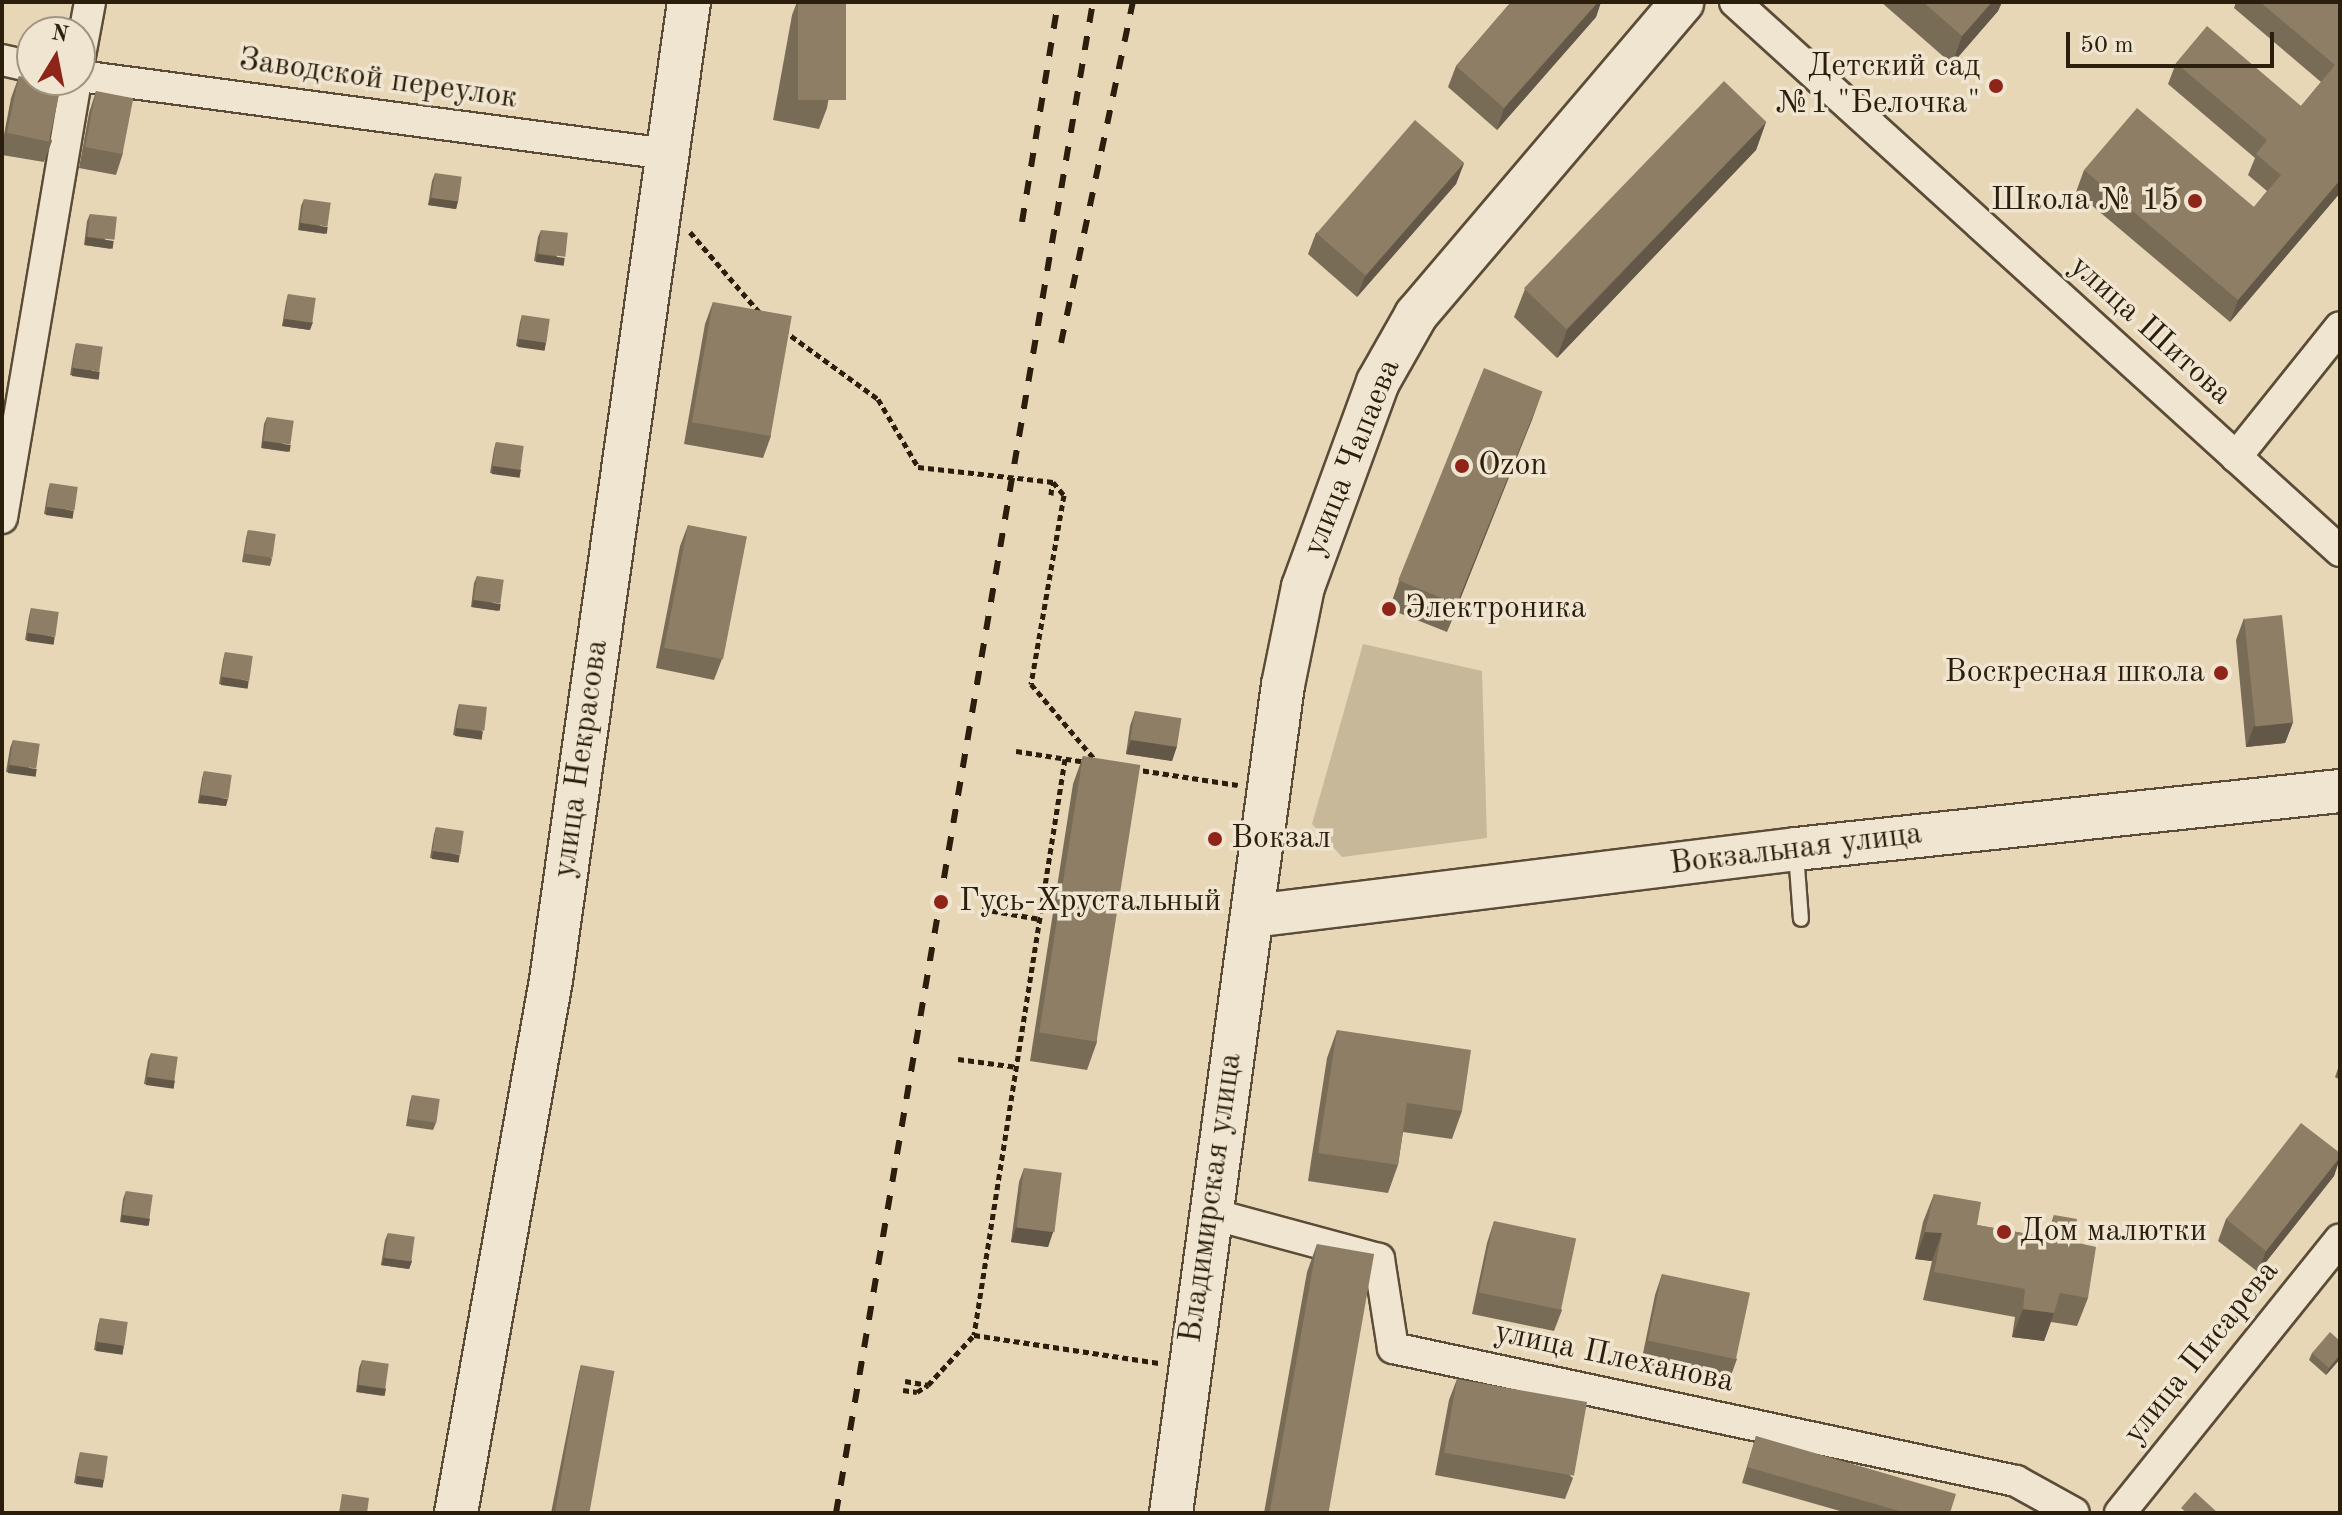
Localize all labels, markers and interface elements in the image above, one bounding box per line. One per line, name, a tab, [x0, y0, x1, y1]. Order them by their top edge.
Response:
north arrow	[16, 16, 96, 96]
scale bar	[2070, 16, 2278, 66]
text: N	[50, 22, 70, 47]
text: 50 m	[2080, 34, 2134, 58]
street label: Заводской переулок	[236, 41, 520, 119]
place label: Детский сад №1 "Белочка"	[1776, 49, 1980, 124]
marker: Детский сад №1 "Белочка"	[1987, 77, 2005, 95]
place label: Школа № 15	[1991, 182, 2179, 220]
marker: Школа № 15	[2186, 192, 2204, 210]
street label: улица Шитова	[2061, 248, 2239, 414]
street label: улица Чапаева	[1296, 354, 1410, 562]
place label: Ozon	[1478, 447, 1548, 485]
marker: Ozon	[1453, 457, 1471, 475]
place label: Электроника	[1405, 590, 1587, 628]
marker: Электроника	[1380, 600, 1398, 618]
street label: улица Некрасова	[546, 637, 618, 881]
place label: Воскресная школа	[1945, 654, 2205, 692]
marker: Воскресная школа	[2212, 664, 2230, 682]
street label: Вокзальная улица	[1668, 815, 1924, 885]
place label: Вокзал	[1231, 820, 1331, 858]
marker: Вокзал	[1206, 830, 1224, 848]
place label: Гусь-Хрустальный	[959, 883, 1221, 921]
marker: Гусь-Хрустальный	[930, 891, 952, 913]
street label: Владимирская улица	[1173, 1051, 1251, 1345]
place label: Дом малютки	[2020, 1213, 2207, 1251]
marker: Дом малютки	[1995, 1223, 2013, 1241]
street label: улица Писарева	[2116, 1253, 2288, 1453]
street label: улица Плеханова	[1491, 1314, 1737, 1402]

